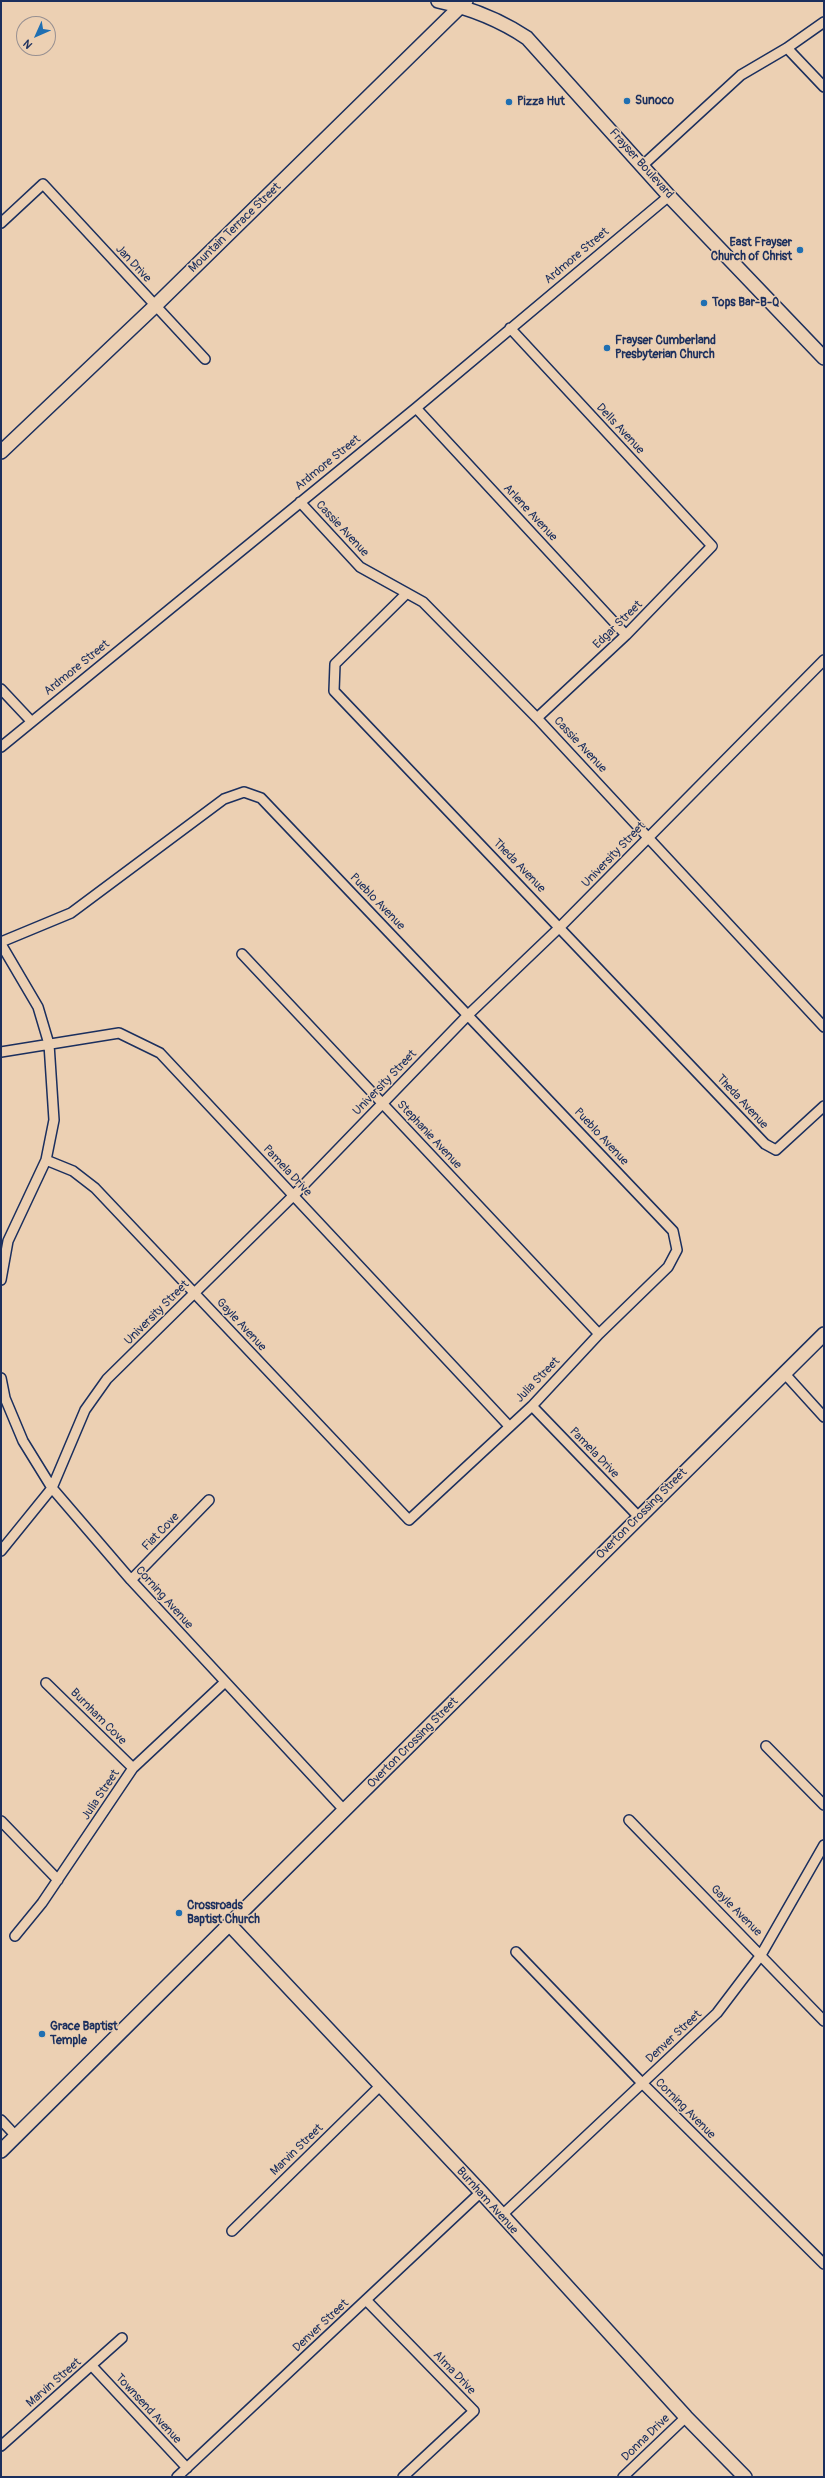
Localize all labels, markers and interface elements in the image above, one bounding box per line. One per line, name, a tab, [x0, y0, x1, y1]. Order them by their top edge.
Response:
north arrow	[16, 16, 56, 56]
text: N	[21, 37, 35, 51]
place label: Sunoco	[635, 94, 674, 108]
place label: Pizza Hut	[517, 95, 565, 109]
marker: Sunoco	[622, 96, 632, 106]
marker: Pizza Hut	[504, 97, 514, 107]
street label: Frayser Boulevard	[606, 126, 676, 202]
street label: Mountain Terrace Street	[186, 180, 284, 276]
street label: Ardmore Street	[542, 225, 612, 287]
place label: East Frayser Church of Christ	[711, 236, 792, 264]
street label: Jan Drive	[112, 242, 154, 286]
marker: East Frayser Church of Christ	[795, 245, 805, 255]
place label: Tops Bar-B-Q	[712, 296, 779, 310]
marker: Tops Bar-B-Q	[699, 298, 709, 308]
place label: Frayser Cumberland Presbyterian Church	[615, 334, 716, 362]
marker: Frayser Cumberland Presbyterian Church	[602, 343, 612, 353]
street label: Dells Avenue	[593, 401, 647, 457]
street label: Ardmore Street	[292, 432, 364, 494]
street label: Arlene Avenue	[500, 481, 560, 545]
street label: Cassie Avenue	[312, 498, 372, 560]
street label: Edgar Street	[590, 598, 646, 652]
street label: Ardmore Street	[41, 637, 113, 699]
street label: Cassie Avenue	[550, 714, 610, 776]
street label: University Street	[579, 819, 649, 891]
street label: Theda Avenue	[490, 836, 548, 896]
street label: Pueblo Avenue	[346, 871, 408, 933]
street label: University Street	[350, 1047, 420, 1119]
street label: Theda Avenue	[713, 1072, 771, 1132]
street label: Stephanie Avenue	[394, 1098, 464, 1172]
street label: Pueblo Avenue	[571, 1105, 631, 1169]
street label: Pamela Drive	[260, 1142, 314, 1200]
street label: University Street	[122, 1278, 192, 1348]
street label: Gayle Avenue	[213, 1296, 269, 1354]
street label: Julia Street	[513, 1354, 563, 1406]
street label: Pamela Drive	[566, 1425, 622, 1481]
street label: Overton Crossing Street	[594, 1466, 690, 1562]
street label: Fiat Cove	[139, 1510, 183, 1554]
street label: Corning Avenue	[132, 1564, 196, 1632]
street label: Burnham Cove	[67, 1686, 129, 1748]
street label: Overton Crossing Street	[365, 1695, 461, 1791]
street label: Julia Street	[79, 1767, 123, 1823]
street label: Gayle Avenue	[707, 1882, 765, 1940]
place label: Crossroads Baptist Church	[187, 1899, 260, 1927]
marker: Crossroads Baptist Church	[174, 1908, 184, 1918]
street label: Denver Street	[643, 2008, 705, 2066]
place label: Grace Baptist Temple	[50, 2020, 118, 2048]
marker: Grace Baptist Temple	[37, 2029, 47, 2039]
street label: Corning Avenue	[652, 2076, 718, 2142]
street label: Marvin Street	[268, 2121, 326, 2179]
street label: Burnham Avenue	[453, 2165, 521, 2237]
street label: Denver Street	[290, 2297, 352, 2355]
street label: Alma Drive	[430, 2348, 478, 2398]
street label: Marvin Street	[24, 2355, 84, 2411]
street label: Townsend Avenue	[112, 2371, 184, 2447]
street label: Donna Drive	[619, 2412, 673, 2464]

